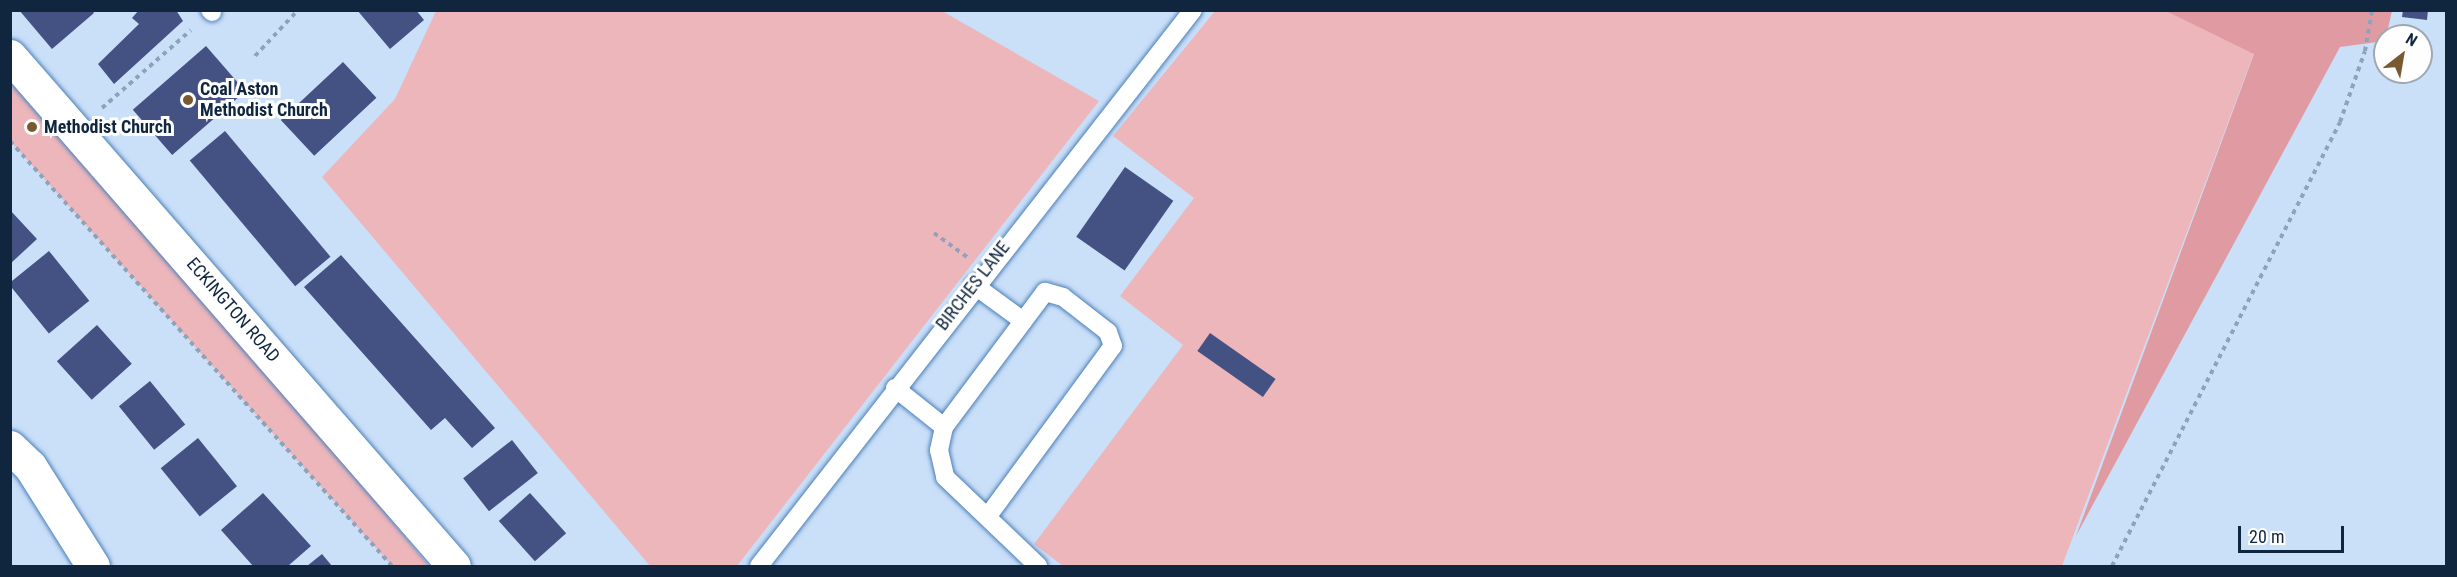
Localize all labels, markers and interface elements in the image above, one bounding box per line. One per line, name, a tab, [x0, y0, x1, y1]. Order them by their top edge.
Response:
north arrow	[2373, 24, 2433, 84]
text: N	[2402, 29, 2421, 51]
place label: Coal Aston Methodist Church	[200, 79, 328, 122]
marker: Coal Aston Methodist Church	[181, 93, 195, 107]
place label: Methodist Church	[44, 116, 172, 138]
marker: Methodist Church	[25, 120, 39, 134]
street label: BIRCHES LANE	[932, 237, 1014, 335]
street label: ECKINGTON ROAD	[182, 253, 284, 367]
scale bar	[2241, 514, 2348, 552]
text: 20 m	[2249, 526, 2284, 547]

